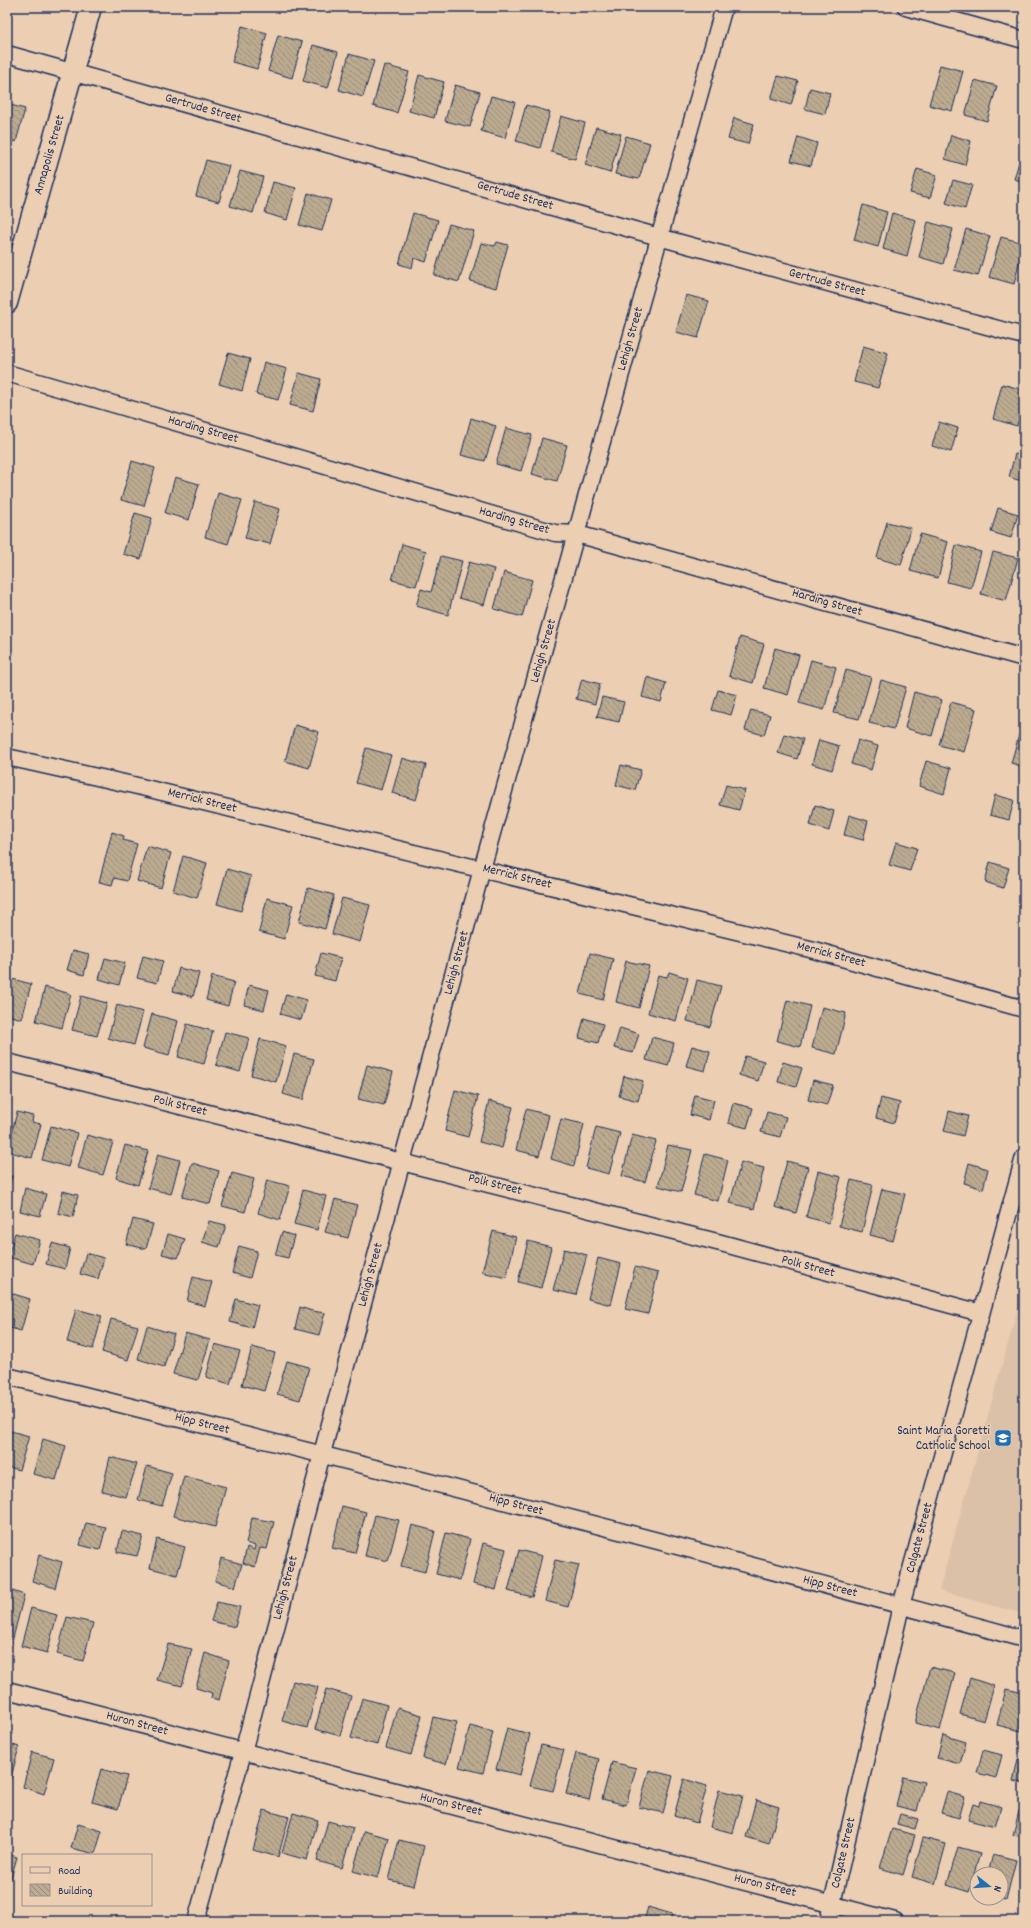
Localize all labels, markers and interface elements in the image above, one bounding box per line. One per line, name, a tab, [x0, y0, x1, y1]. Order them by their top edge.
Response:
street label: Gertrude Street	[163, 89, 244, 129]
street label: Annapolis Street	[29, 113, 71, 197]
street label: Gertrude Street	[475, 176, 556, 216]
street label: Gertrude Street	[787, 264, 868, 302]
street label: Lehigh Street	[613, 305, 649, 373]
street label: Harding Street	[166, 411, 241, 449]
street label: Harding Street	[477, 502, 552, 540]
street label: Harding Street	[790, 584, 865, 622]
street label: Lehigh Street	[526, 617, 562, 685]
street label: Merrick Street	[165, 783, 239, 819]
street label: Merrick Street	[480, 859, 554, 895]
street label: Lehigh Street	[439, 929, 475, 997]
street label: Merrick Street	[794, 937, 868, 973]
street label: Polk Street	[151, 1090, 209, 1122]
street label: Polk Street	[466, 1169, 524, 1201]
street label: Lehigh Street	[353, 1241, 389, 1309]
street label: Polk Street	[779, 1251, 837, 1283]
street label: Hipp Street	[173, 1408, 231, 1440]
place label: Saint Maria Goretti Catholic School	[897, 1422, 991, 1456]
school or university icon: Saint Maria Goretti Catholic School	[993, 1428, 1013, 1448]
street label: Hipp Street	[487, 1489, 545, 1521]
street label: Colgate Street	[901, 1500, 939, 1575]
street label: Lehigh Street	[268, 1554, 304, 1622]
street label: Hipp Street	[801, 1571, 859, 1603]
street label: Huron Street	[104, 1707, 170, 1741]
street label: Huron Street	[418, 1788, 484, 1822]
street label: Colgate Street	[827, 1816, 861, 1890]
legend	[22, 1854, 152, 1906]
text: Road	[58, 1863, 80, 1880]
north arrow	[969, 1866, 1009, 1906]
street label: Huron Street	[732, 1869, 798, 1903]
text: Building	[58, 1883, 93, 1900]
text: N	[988, 1883, 1005, 1894]

